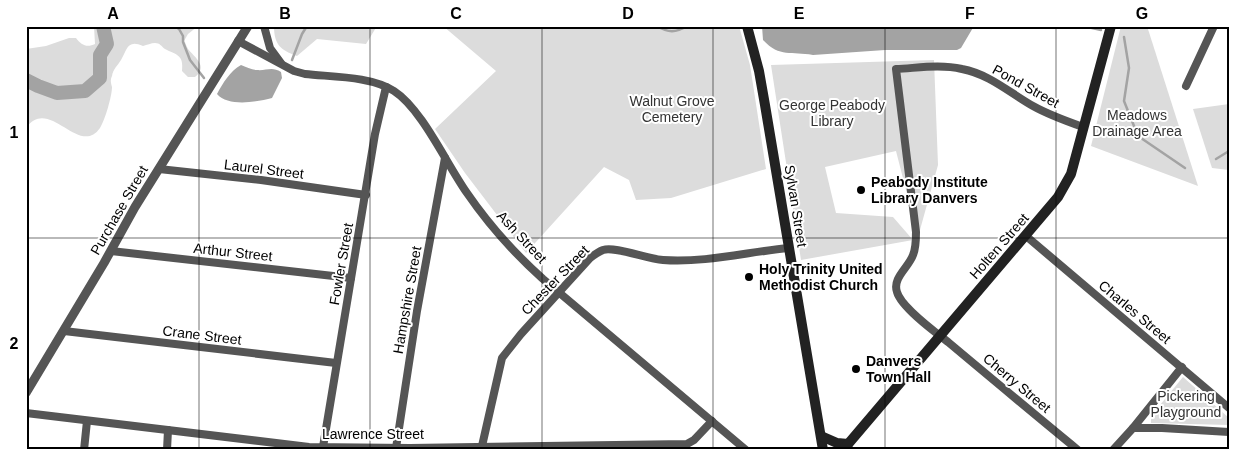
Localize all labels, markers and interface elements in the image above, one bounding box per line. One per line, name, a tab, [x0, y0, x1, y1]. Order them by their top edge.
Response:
text: A	[107, 5, 119, 22]
text: B	[279, 5, 291, 22]
text: C	[450, 5, 462, 22]
text: D	[622, 5, 634, 22]
text: E	[794, 5, 805, 22]
text: F	[965, 5, 975, 22]
text: G	[1136, 5, 1148, 22]
street label: Pond Street	[990, 61, 1062, 111]
park label: Walnut Grove Cemetery	[629, 93, 715, 125]
park label: George Peabody Library	[779, 97, 885, 129]
park label: Meadows Drainage Area	[1092, 107, 1182, 139]
text: 1	[10, 124, 19, 141]
street label: Laurel Street	[223, 156, 305, 182]
street label: Purchase Street	[87, 162, 151, 257]
street label: Sylvan Street	[782, 164, 810, 248]
place label: Peabody Institute Library Danvers	[871, 174, 988, 206]
marker: Peabody Institute Library Danvers	[855, 184, 867, 196]
street label: Ash Street	[494, 208, 550, 266]
street label: Holten Street	[966, 210, 1032, 282]
street label: Fowler Street	[326, 222, 356, 306]
street label: Arthur Street	[193, 240, 273, 264]
street label: Chester Street	[518, 242, 592, 318]
street label: Hampshire Street	[390, 245, 424, 355]
place label: Holy Trinity United Methodist Church	[759, 261, 883, 293]
marker: Holy Trinity United Methodist Church	[743, 271, 755, 283]
street label: Charles Street	[1096, 277, 1174, 347]
street label: Crane Street	[162, 322, 242, 348]
text: 2	[10, 335, 19, 352]
street label: Cherry Street	[980, 350, 1054, 416]
place label: Danvers Town Hall	[866, 353, 931, 385]
marker: Danvers Town Hall	[850, 363, 862, 375]
park label: Pickering Playground	[1151, 388, 1221, 420]
street label: Lawrence Street	[322, 426, 424, 442]

